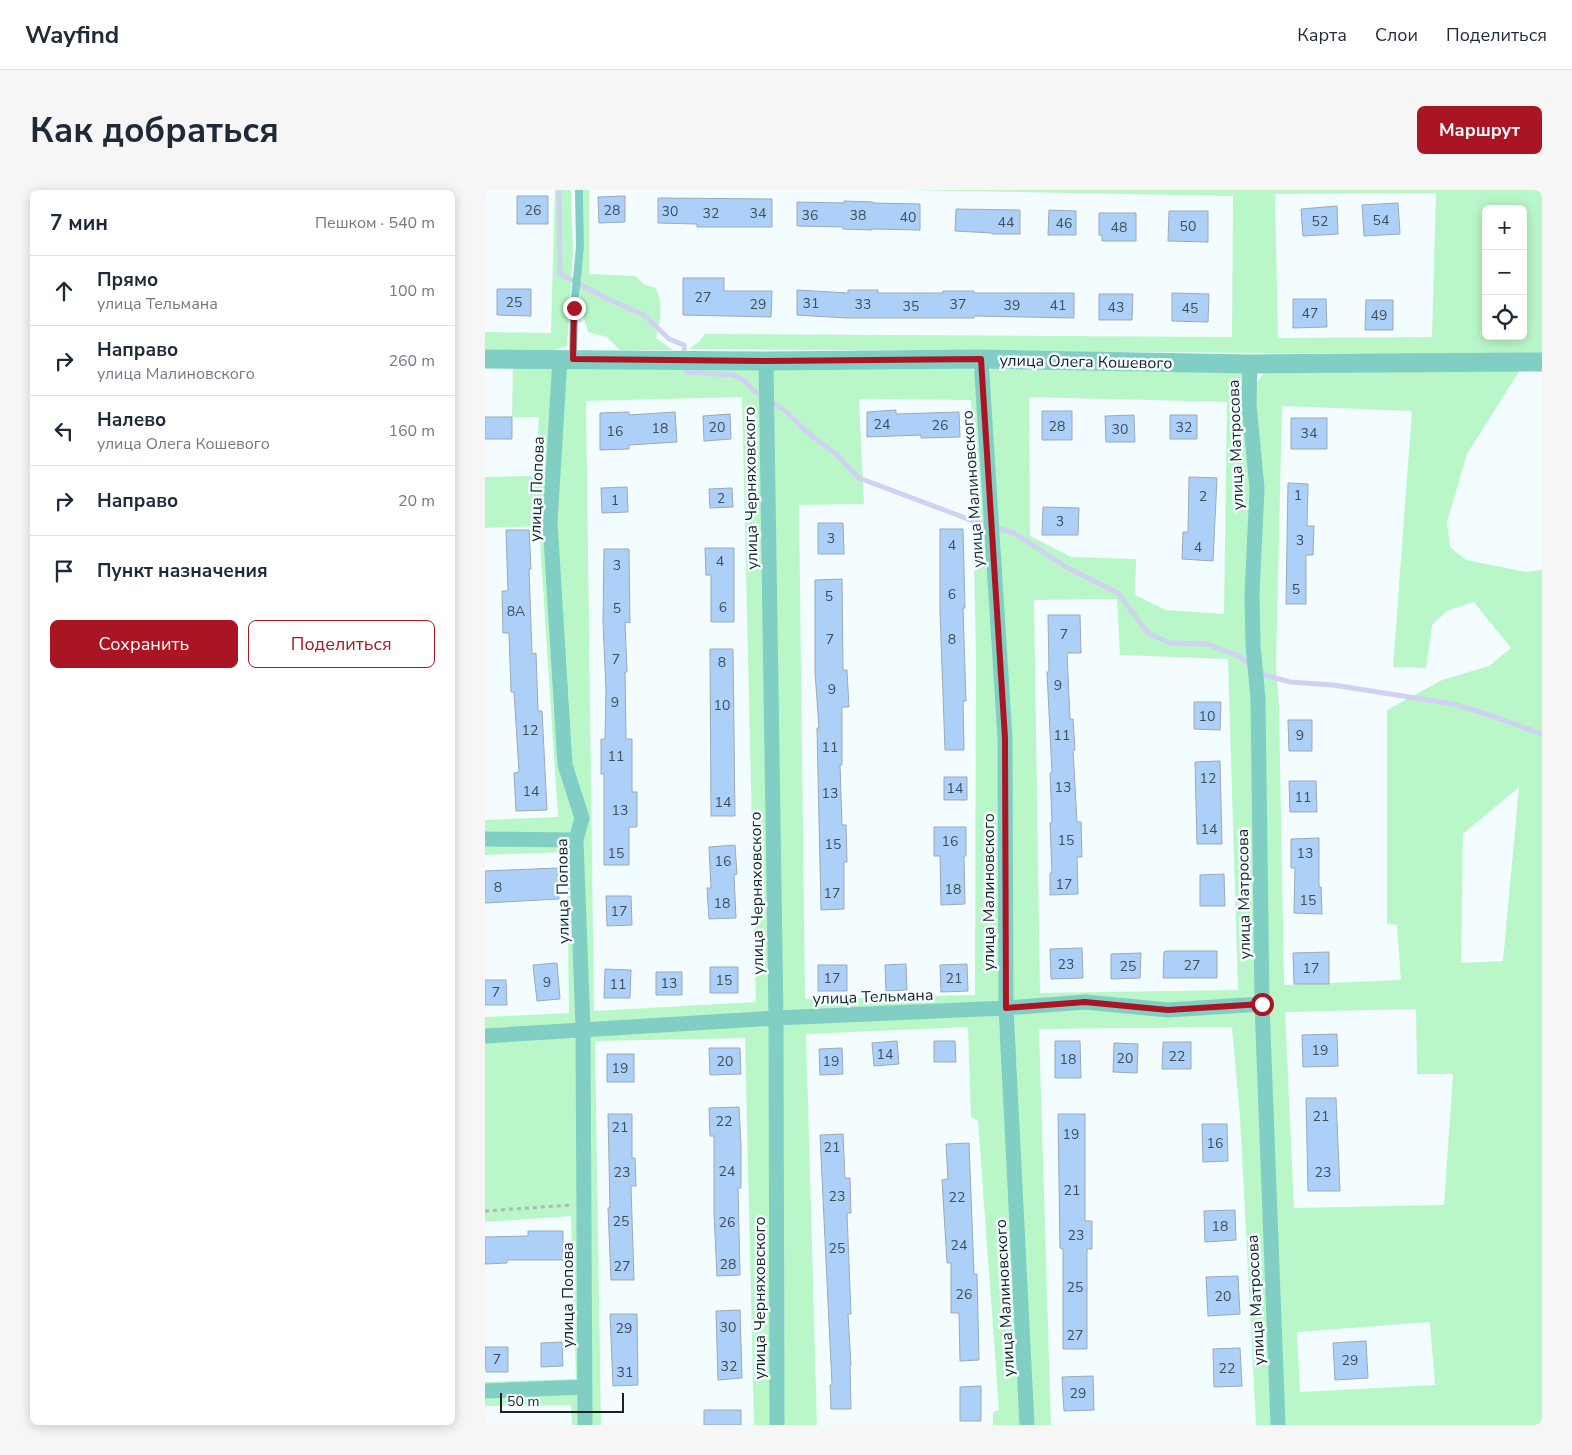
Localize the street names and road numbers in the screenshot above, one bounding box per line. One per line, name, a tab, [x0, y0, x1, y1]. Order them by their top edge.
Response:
street label: улица Олега Кошевого	[999, 349, 1173, 375]
street label: улица Матросова	[1223, 379, 1249, 511]
street label: улица Черняховского	[739, 406, 763, 570]
street label: улица Малиновского	[957, 409, 989, 568]
street label: улица Попова	[524, 436, 550, 542]
street label: улица Черняховского	[745, 811, 769, 975]
street label: улица Малиновского	[978, 813, 1000, 971]
street label: улица Матросова	[1232, 828, 1256, 960]
street label: улица Попова	[551, 838, 575, 944]
street label: улица Тельмана	[812, 984, 934, 1010]
street label: улица Черняховского	[749, 1217, 771, 1380]
street label: улица Малиновского	[990, 1219, 1020, 1377]
street label: улица Матросова	[1242, 1234, 1270, 1366]
street label: улица Попова	[557, 1242, 579, 1348]

